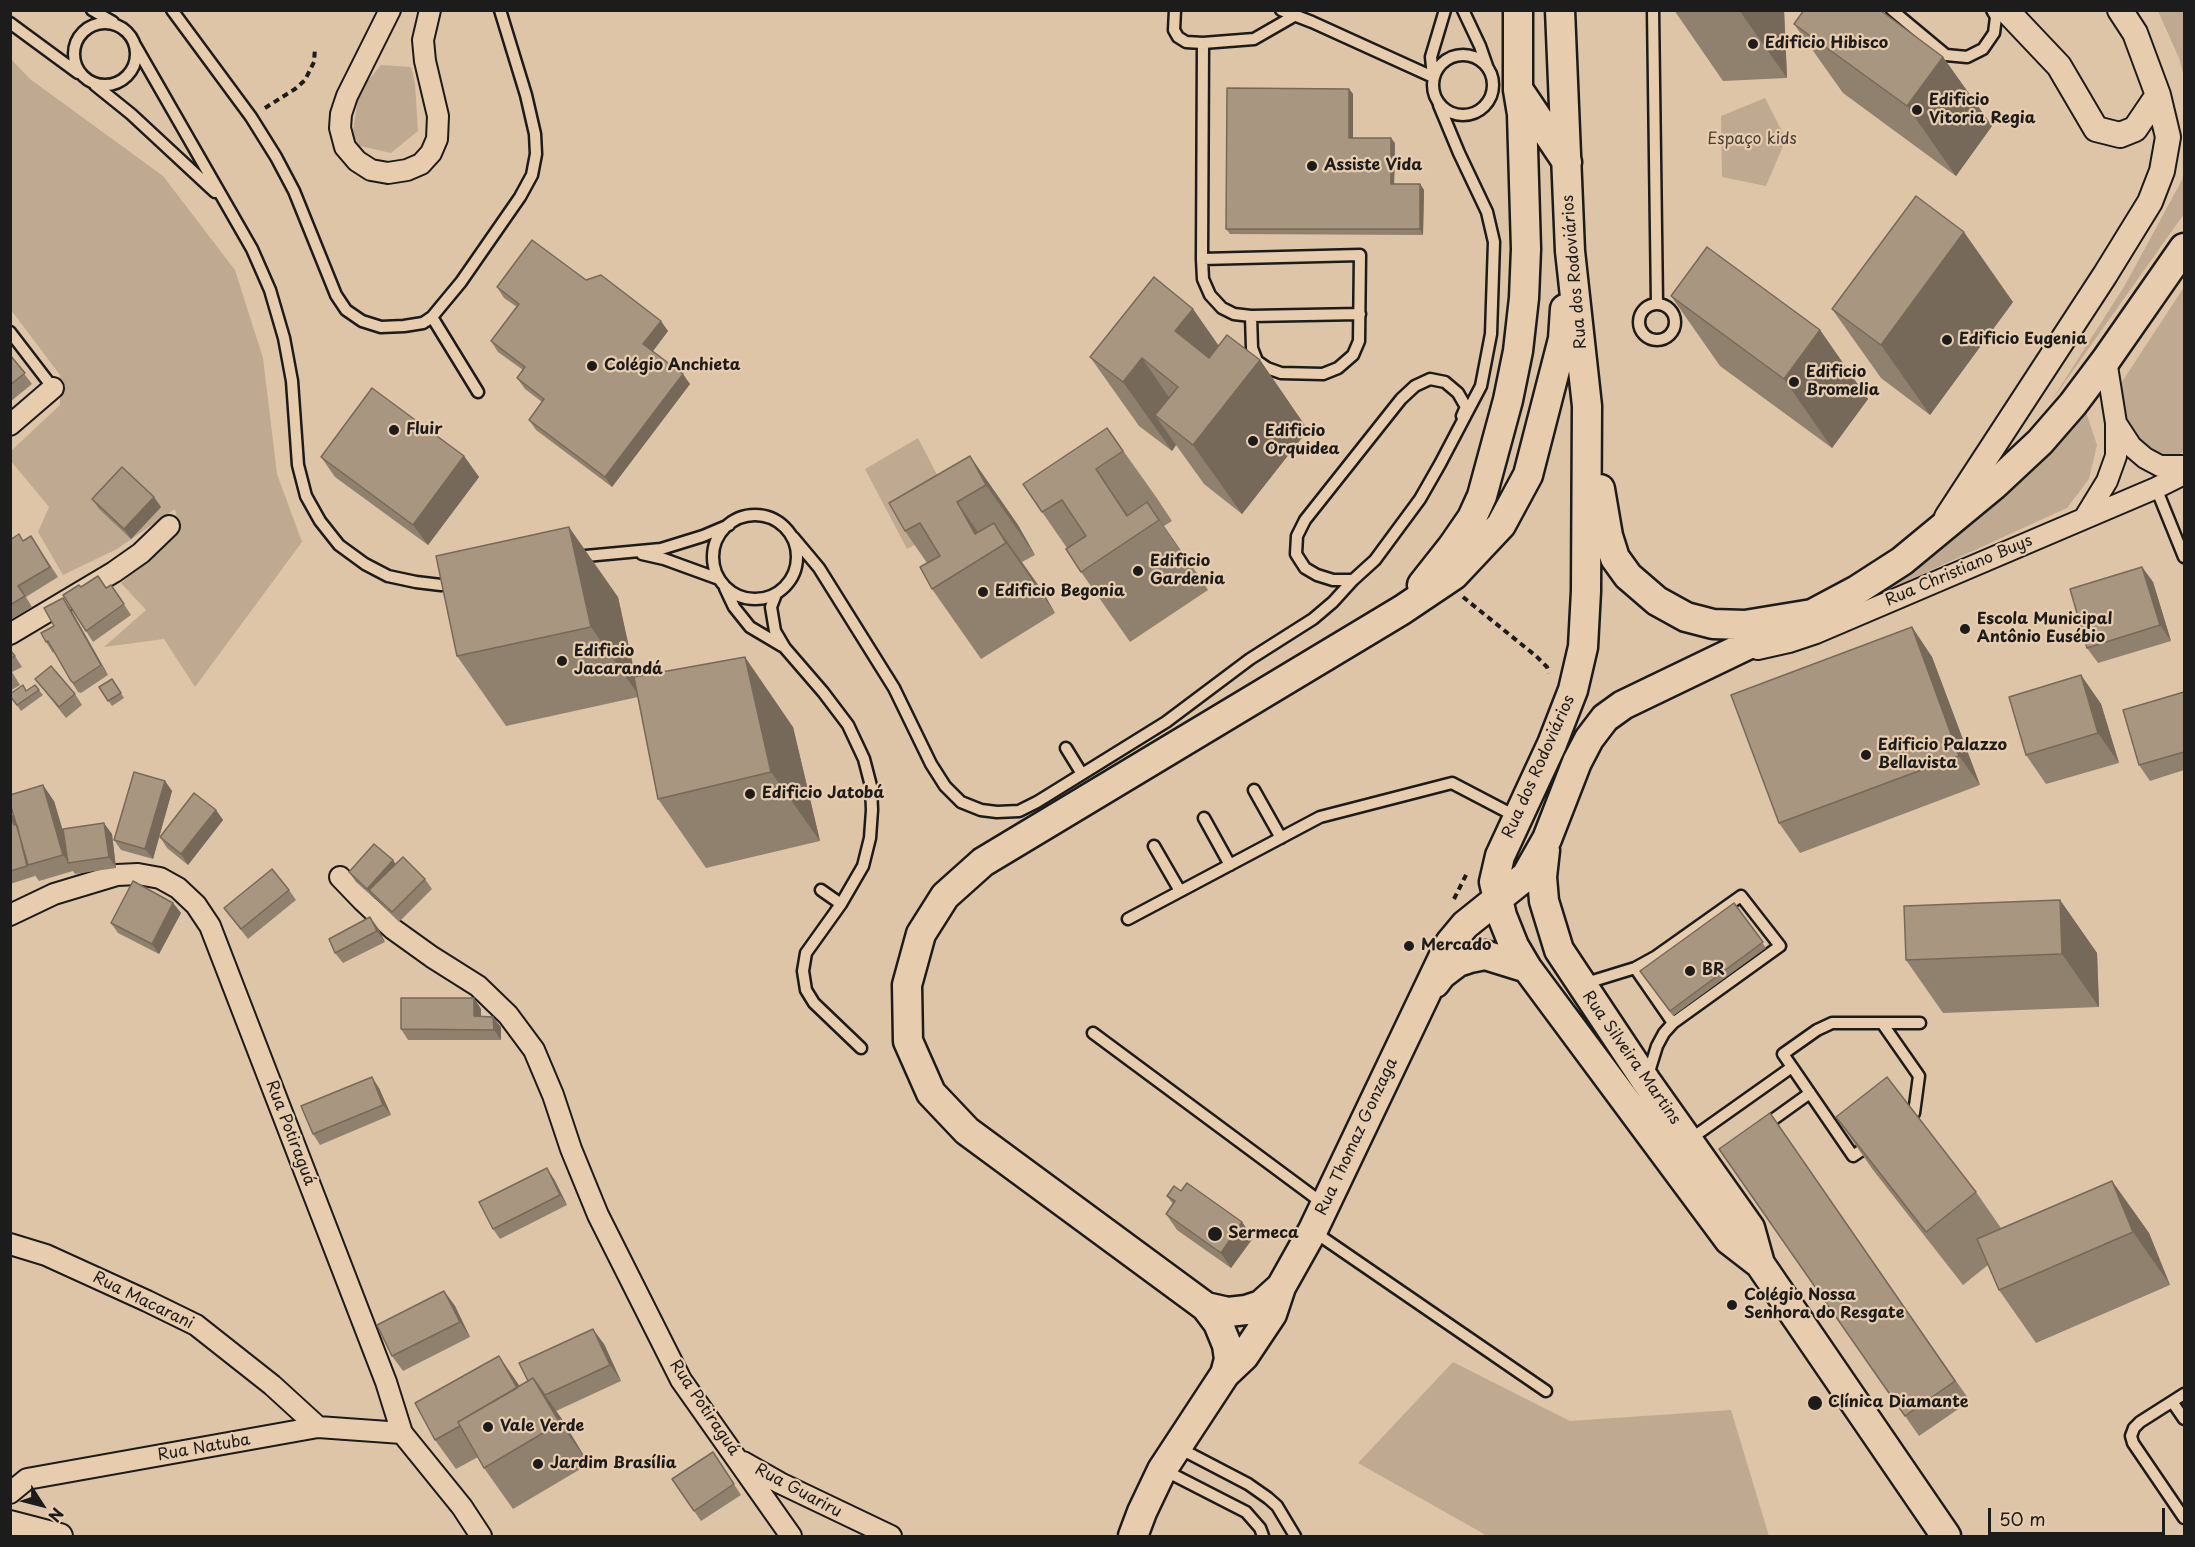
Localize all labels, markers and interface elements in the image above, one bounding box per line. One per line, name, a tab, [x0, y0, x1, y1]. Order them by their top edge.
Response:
place label: Edificio Hibisco	[1765, 34, 1888, 54]
marker: Edificio Hibisco	[1746, 37, 1760, 51]
place label: Edificio Vitoria Regia	[1929, 91, 2036, 129]
marker: Edificio Vitoria Regia	[1910, 103, 1924, 117]
park label: Espaço kids	[1707, 130, 1797, 150]
place label: Assiste Vida	[1324, 156, 1422, 176]
marker: Assiste Vida	[1305, 159, 1319, 173]
street label: Rua dos Rodoviários	[1559, 194, 1591, 350]
place label: Edificio Eugenia	[1959, 330, 2087, 350]
marker: Edificio Eugenia	[1940, 333, 1954, 347]
place label: Colégio Anchieta	[604, 356, 741, 376]
marker: Colégio Anchieta	[585, 359, 599, 373]
place label: Edificio Bromelia	[1806, 363, 1880, 401]
marker: Edificio Bromelia	[1787, 375, 1801, 389]
place label: Fluir	[406, 420, 442, 440]
place label: Edificio Orquidea	[1265, 422, 1340, 460]
marker: Fluir	[387, 423, 401, 437]
marker: Edificio Orquidea	[1246, 434, 1260, 448]
street label: Rua Christiano Buys	[1883, 531, 2035, 611]
place label: Edificio Gardenia	[1150, 552, 1225, 590]
marker: Edificio Gardenia	[1131, 564, 1145, 578]
place label: Edificio Begonia	[995, 582, 1125, 602]
marker: Edificio Begonia	[976, 585, 990, 599]
place label: Escola Municipal Antônio Eusébio	[1977, 610, 2112, 648]
marker: Escola Municipal Antônio Eusébio	[1958, 622, 1972, 636]
place label: Edificio Jacarandá	[574, 642, 663, 680]
marker: Edificio Jacarandá	[555, 654, 569, 668]
street label: Rua dos Rodoviários	[1499, 692, 1579, 842]
place label: Edificio Palazzo Bellavista	[1878, 736, 2007, 774]
marker: Edificio Palazzo Bellavista	[1859, 748, 1873, 762]
place label: Edificio Jatobá	[762, 784, 884, 804]
marker: Edificio Jatobá	[743, 787, 757, 801]
place label: Mercado	[1421, 936, 1491, 956]
marker: Mercado	[1402, 939, 1416, 953]
place label: BR	[1702, 961, 1725, 981]
marker: BR	[1683, 964, 1697, 978]
street label: Rua Silveira Martins	[1578, 988, 1684, 1128]
street label: Rua Thomaz Gonzaga	[1312, 1055, 1402, 1219]
street label: Rua Potiraguá	[261, 1078, 319, 1188]
place label: Sermeca	[1228, 1224, 1299, 1244]
marker: Sermeca	[1206, 1225, 1224, 1243]
street label: Rua Macarani	[89, 1268, 197, 1334]
place label: Colégio Nossa Senhora do Resgate	[1744, 1286, 1904, 1324]
marker: Colégio Nossa Senhora do Resgate	[1725, 1298, 1739, 1312]
street label: Rua Potiraguá	[665, 1357, 743, 1459]
place label: Clínica Diamante	[1828, 1393, 1969, 1413]
marker: Clínica Diamante	[1806, 1394, 1824, 1412]
place label: Vale Verde	[500, 1417, 584, 1437]
marker: Vale Verde	[481, 1420, 495, 1434]
street label: Rua Natuba	[156, 1430, 252, 1466]
place label: Jardim Brasília	[550, 1454, 677, 1474]
marker: Jardim Brasília	[531, 1457, 545, 1471]
street label: Rua Guariru	[751, 1460, 845, 1522]
north arrow	[12, 1475, 72, 1535]
scale bar	[1991, 1496, 2168, 1534]
text: N	[43, 1503, 70, 1528]
text: 50 m	[1999, 1505, 2046, 1532]

